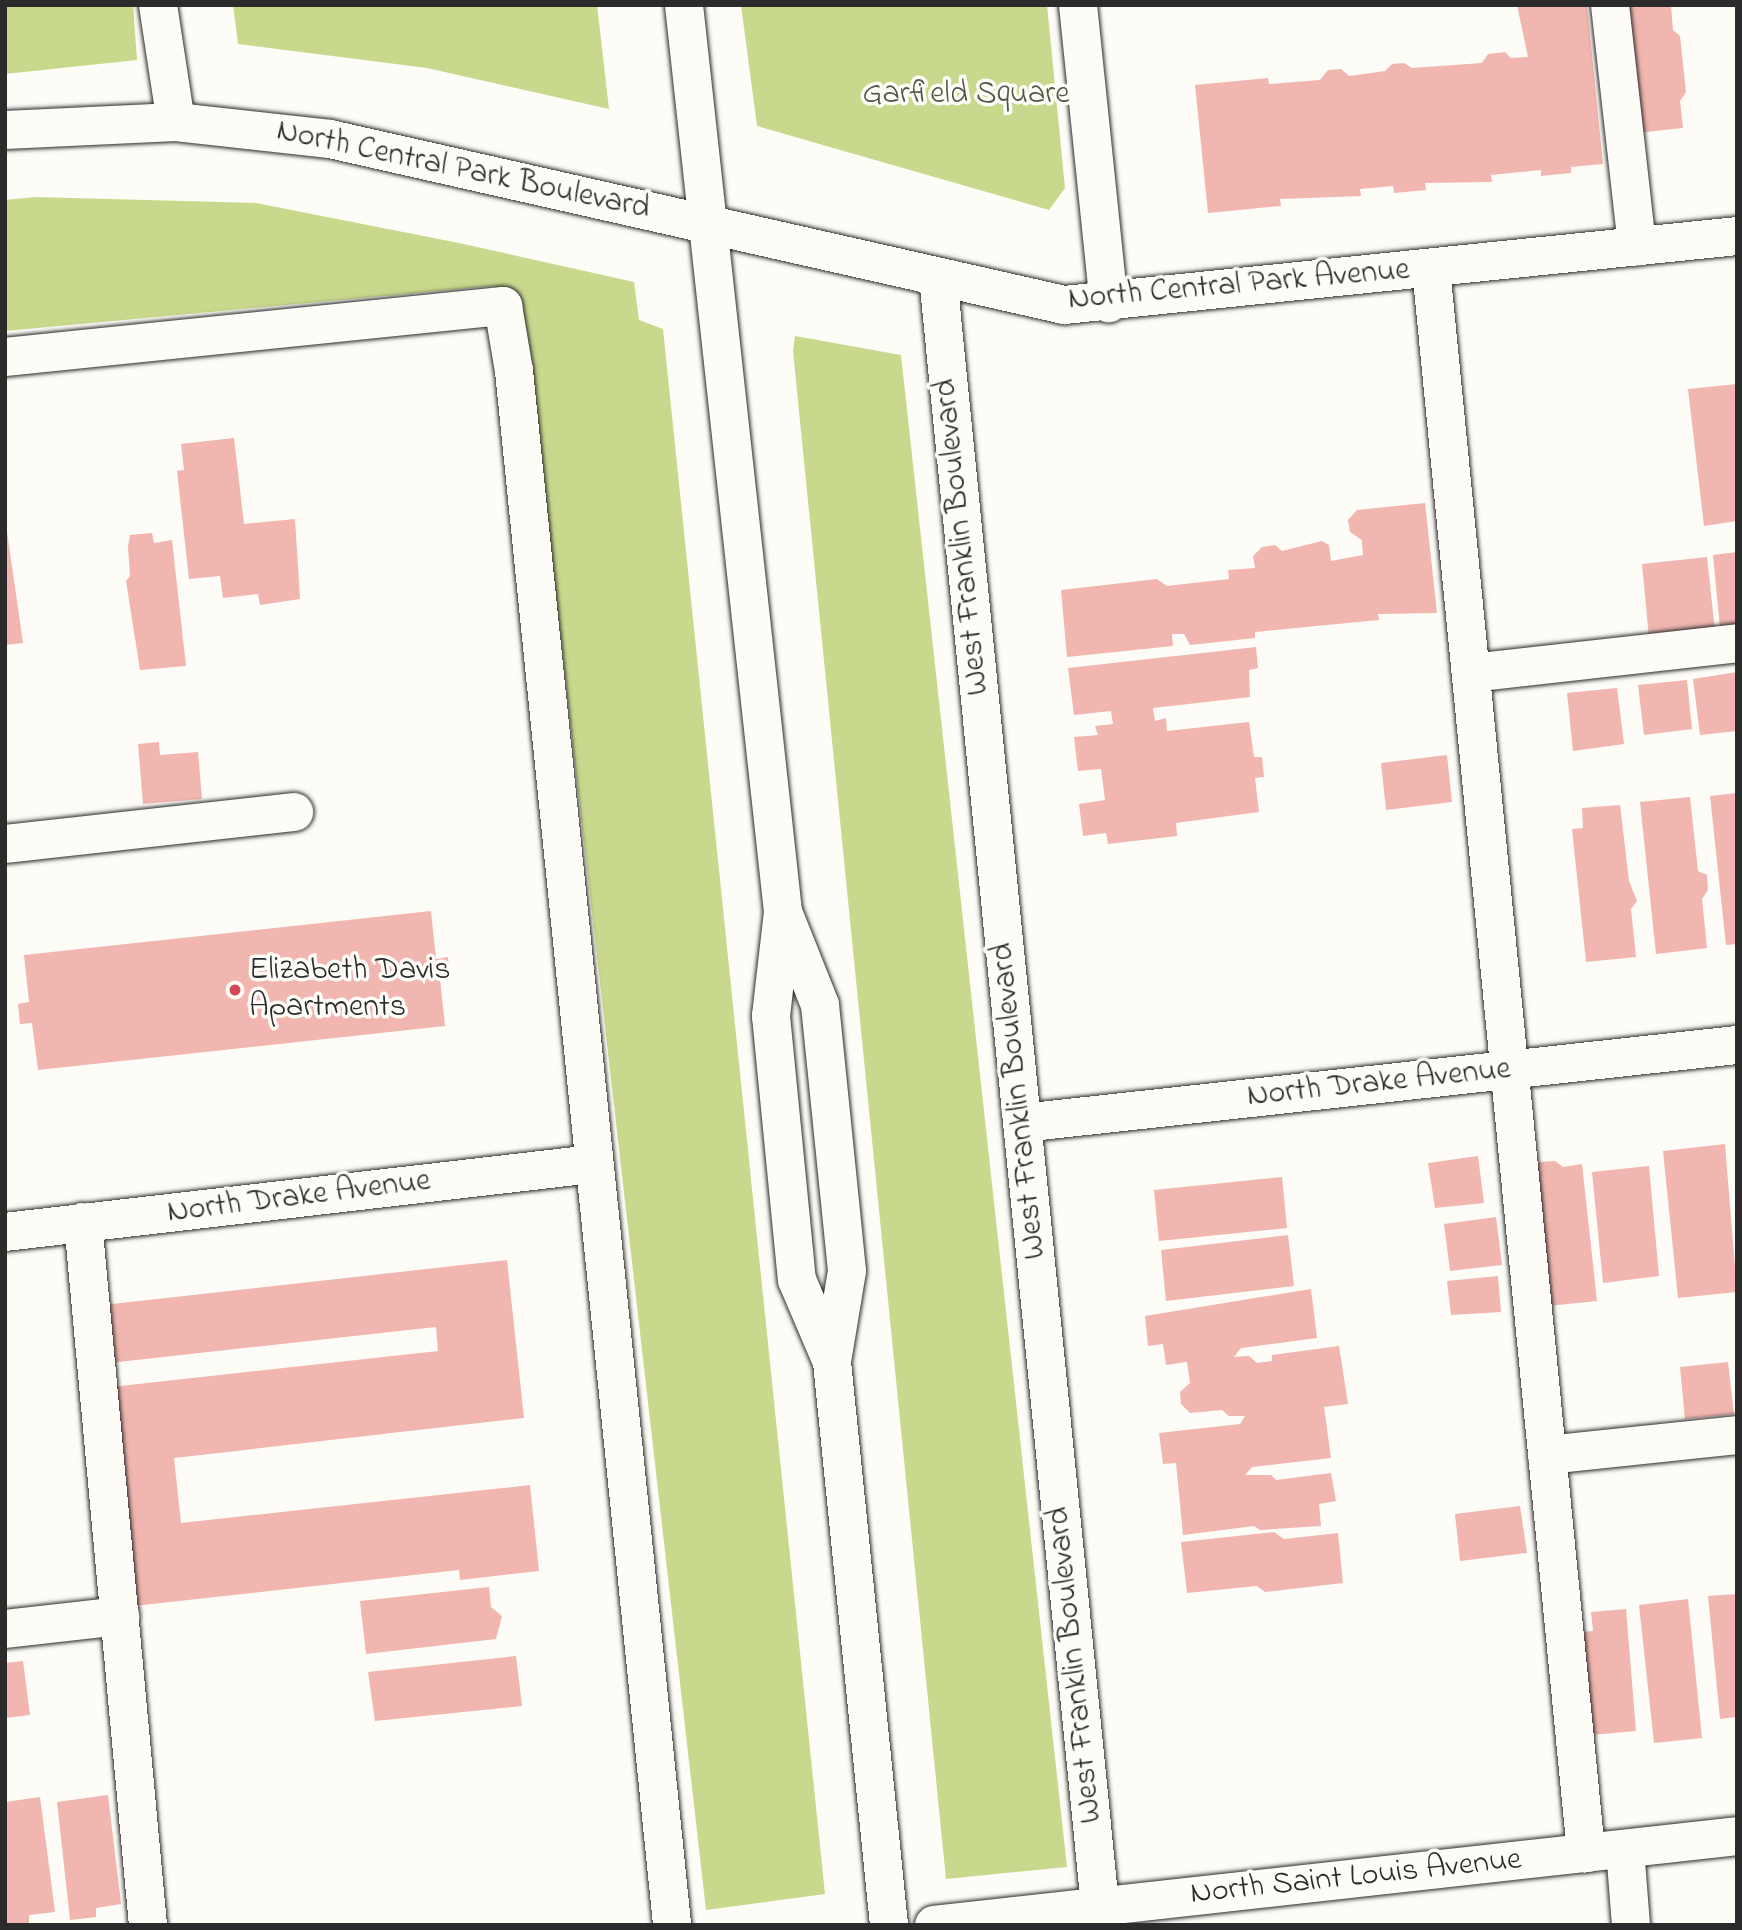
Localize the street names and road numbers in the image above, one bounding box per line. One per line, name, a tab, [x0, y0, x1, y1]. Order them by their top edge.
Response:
street label: North Central Park Boulevard	[273, 113, 653, 229]
street label: North Central Park Avenue	[1067, 252, 1411, 320]
street label: West Franklin Boulevard	[927, 377, 999, 697]
street label: West Franklin Boulevard	[984, 941, 1056, 1261]
street label: North Drake Avenue	[1245, 1051, 1513, 1117]
street label: North Drake Avenue	[165, 1163, 433, 1233]
street label: West Franklin Boulevard	[1040, 1505, 1112, 1825]
street label: North Saint Louis Avenue	[1189, 1842, 1523, 1914]

